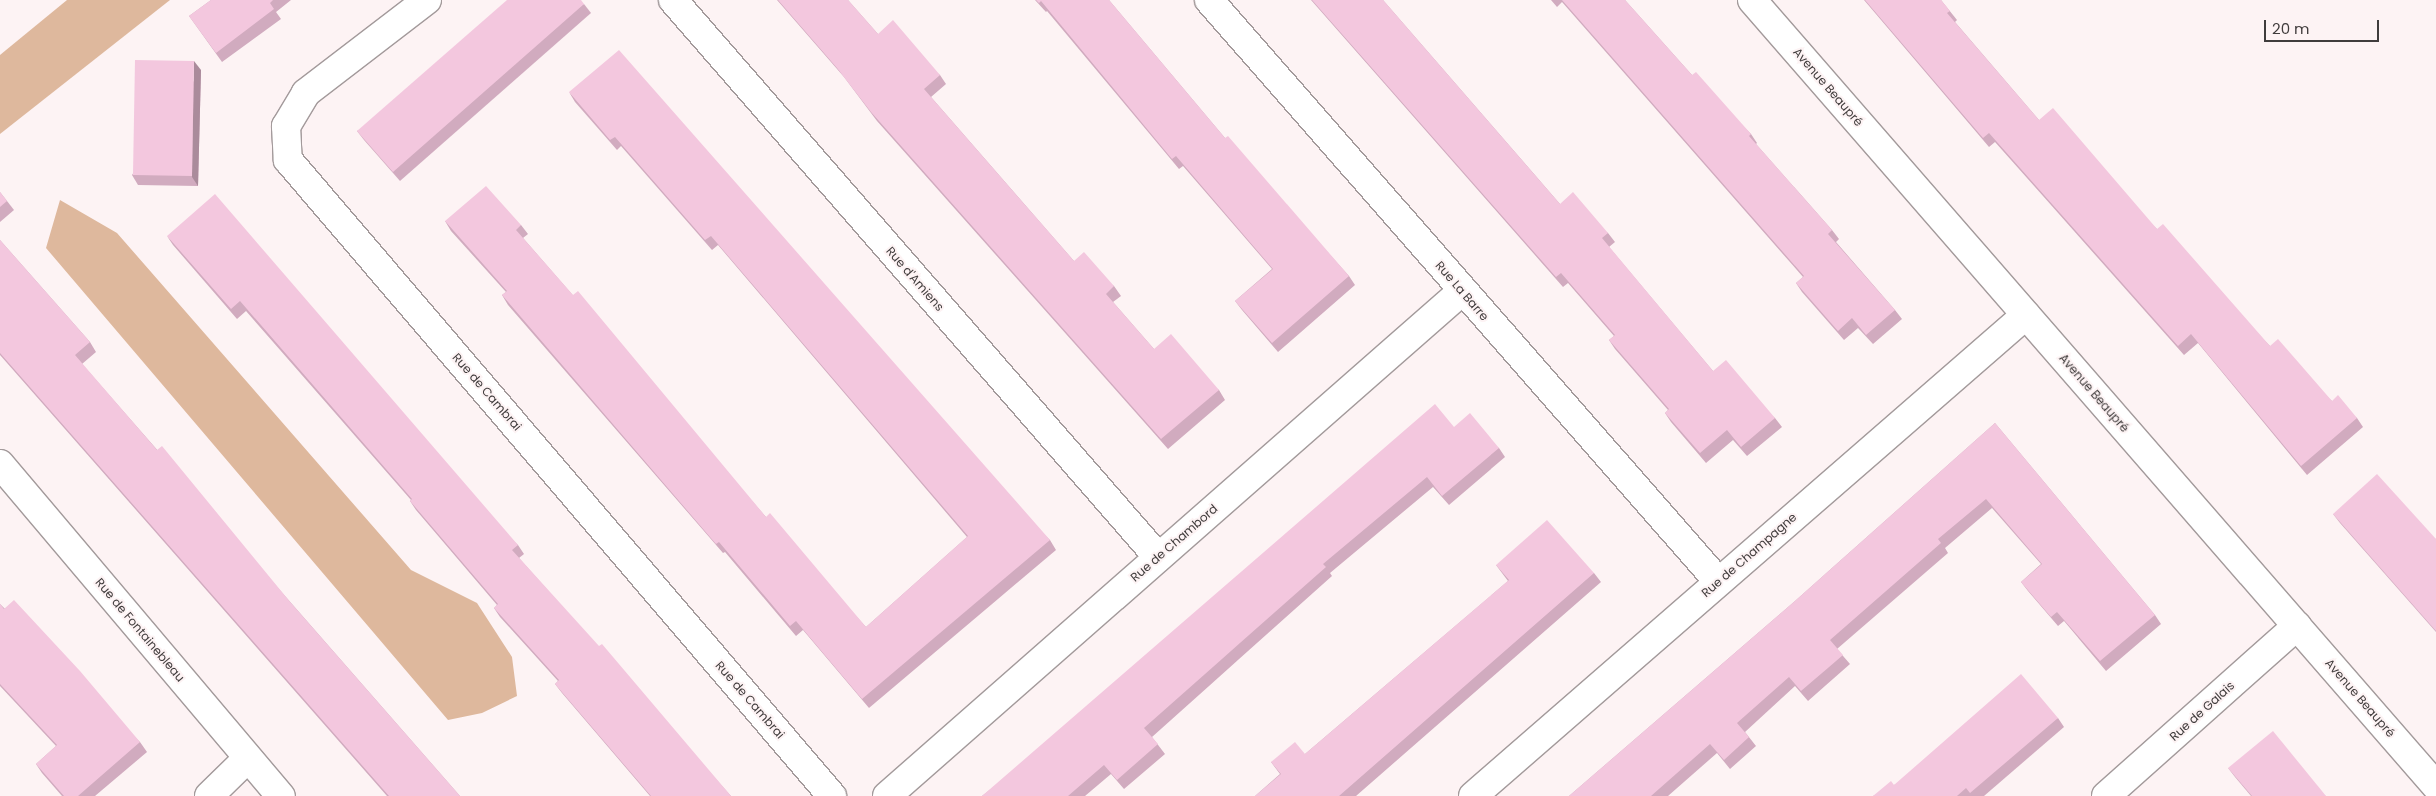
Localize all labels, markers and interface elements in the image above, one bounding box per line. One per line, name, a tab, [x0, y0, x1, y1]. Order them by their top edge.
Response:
scale bar	[2266, 10, 2381, 42]
text: 20 m	[2272, 18, 2310, 39]
street label: Avenue Beaupré	[1790, 45, 1866, 129]
street label: Rue d'Amiens	[883, 244, 947, 314]
street label: Rue La Barre	[1432, 258, 1492, 324]
street label: Rue de Cambrai	[449, 350, 525, 434]
street label: Avenue Beaupré	[2056, 351, 2132, 435]
street label: Rue de Chambord	[1128, 501, 1220, 585]
street label: Rue de Champagne	[1699, 510, 1799, 600]
street label: Rue de Fontainebleau	[93, 575, 187, 685]
street label: Avenue Beaupré	[2322, 656, 2398, 740]
street label: Rue de Cambrai	[712, 658, 788, 742]
street label: Rue de Galais	[2167, 678, 2237, 744]

